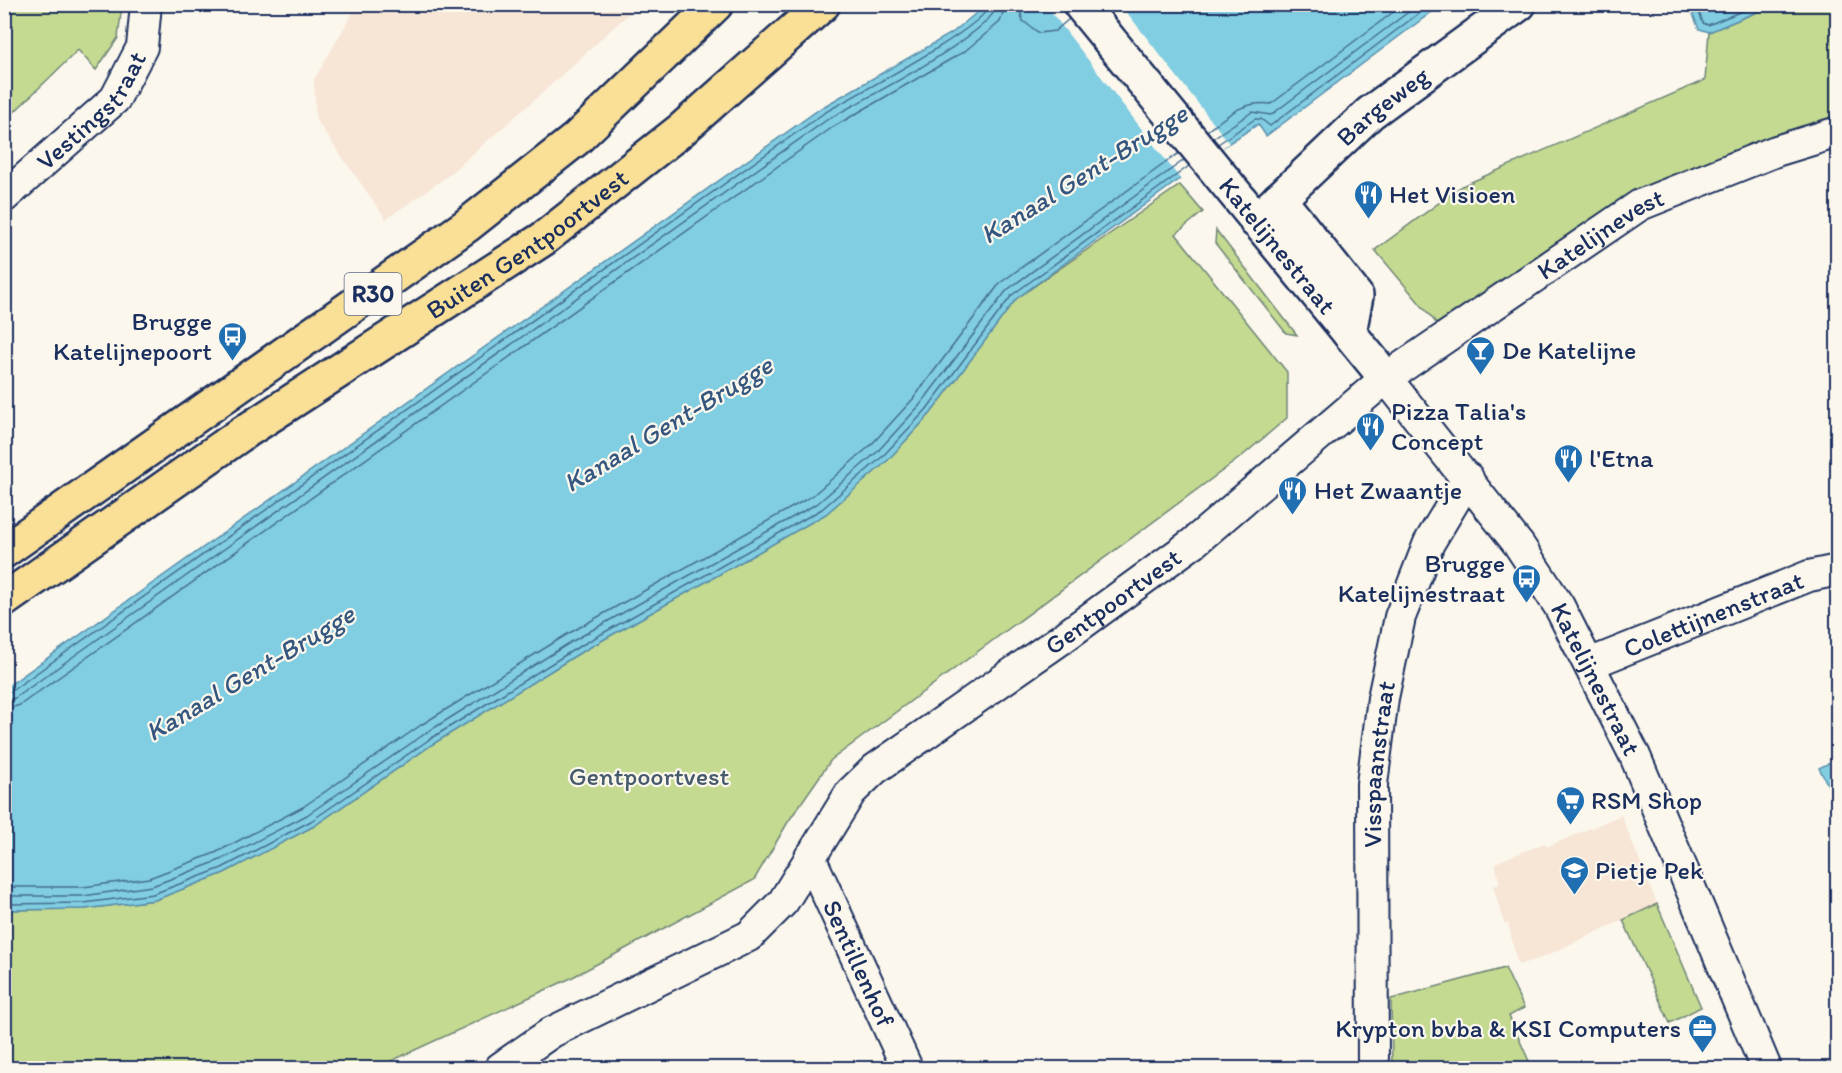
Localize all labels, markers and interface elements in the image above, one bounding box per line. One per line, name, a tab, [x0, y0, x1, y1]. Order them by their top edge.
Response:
street label: Vestingstraat	[30, 46, 153, 177]
street label: Bargeweg	[1329, 59, 1436, 153]
water label: Kanaal Gent-Brugge	[974, 96, 1194, 251]
street label: Buiten Gentpoortvest	[420, 162, 635, 326]
street label: Katelijnestraat	[1212, 171, 1343, 321]
restaurant icon: Het Visioen	[1352, 178, 1384, 220]
place label: Het Visioen	[1389, 178, 1516, 210]
street label: Katelijnevest	[1531, 181, 1669, 286]
road number: R30	[344, 273, 401, 315]
place label: Brugge Katelijnepoort	[53, 305, 212, 367]
bus stop icon: Brugge Katelijnepoort	[217, 320, 249, 362]
bar icon: De Katelijne	[1465, 334, 1497, 376]
place label: De Katelijne	[1502, 334, 1636, 366]
water label: Kanaal Gent-Brugge	[557, 348, 779, 499]
place label: Pizza Talia's Concept	[1391, 395, 1526, 457]
restaurant icon: Pizza Talia's Concept	[1354, 410, 1386, 452]
restaurant icon: l'Etna	[1552, 442, 1584, 484]
place label: l'Etna	[1589, 442, 1654, 474]
restaurant icon: Het Zwaantje	[1277, 474, 1309, 516]
place label: Het Zwaantje	[1314, 474, 1462, 506]
street label: Gentpoortvest	[1039, 541, 1187, 662]
place label: Brugge Katelijnestraat	[1338, 547, 1505, 609]
bus stop icon: Brugge Katelijnestraat	[1510, 562, 1542, 604]
street label: Colettijnenstraat	[1619, 564, 1808, 665]
water label: Kanaal Gent-Brugge	[139, 597, 361, 748]
street label: Katelijnestraat	[1544, 597, 1648, 761]
street label: Visspaanstraat	[1356, 678, 1402, 848]
park label: Gentpoortvest	[569, 760, 730, 792]
supermarket icon: RSM Shop	[1554, 784, 1586, 826]
place label: RSM Shop	[1591, 784, 1702, 816]
school or university icon: Pietje Pek	[1558, 854, 1590, 896]
place label: Pietje Pek	[1595, 854, 1704, 886]
street label: Sentillenhof	[816, 895, 902, 1032]
place label: Krypton bvba & KSI Computers	[1335, 1012, 1681, 1044]
office icon: Krypton bvba & KSI Computers	[1686, 1012, 1718, 1054]

